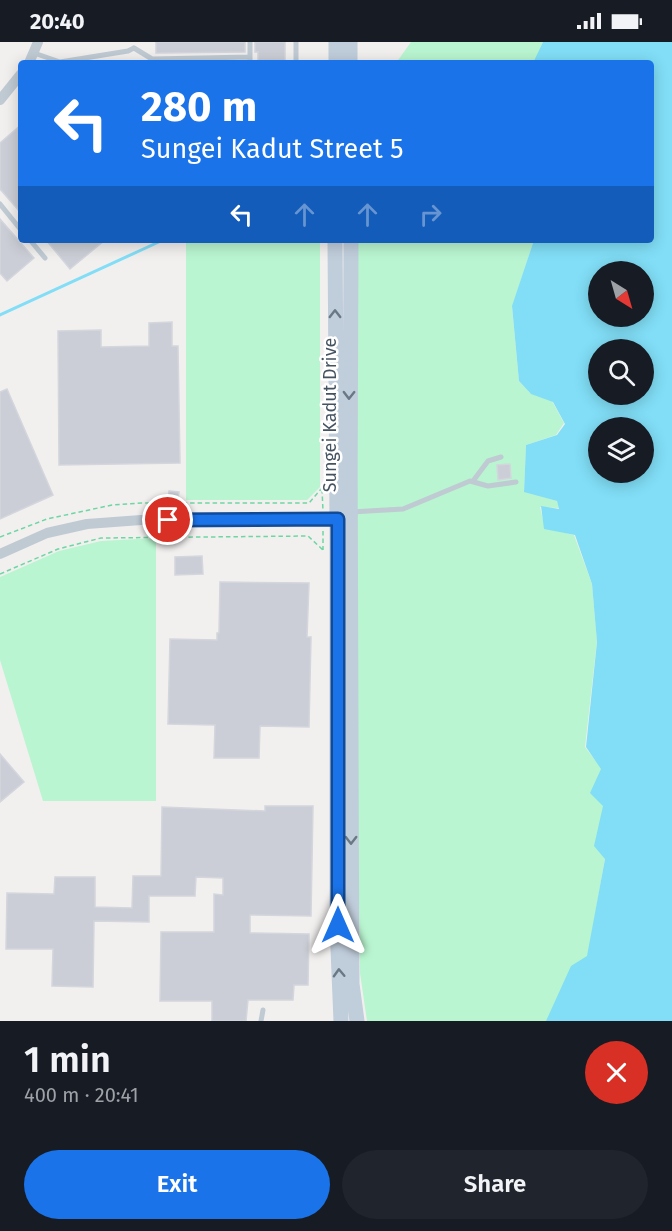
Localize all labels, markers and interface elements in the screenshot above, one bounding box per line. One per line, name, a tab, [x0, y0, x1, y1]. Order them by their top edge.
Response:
text: 20:40	[30, 8, 85, 35]
text: 280 m	[141, 82, 257, 132]
icon: left	[42, 84, 120, 162]
text: Sungei Kadut Street 5	[141, 133, 403, 165]
icon: left	[225, 198, 258, 231]
icon: ahead	[288, 198, 321, 231]
icon: ahead	[351, 198, 384, 231]
icon: right	[414, 198, 447, 231]
north arrow	[588, 261, 654, 327]
map controls	[588, 261, 654, 483]
one-way arrow	[329, 310, 341, 319]
street label: Sungei Kadut Drive	[319, 338, 341, 492]
button: search	[588, 339, 654, 405]
one-way arrow	[343, 390, 355, 399]
button: layers	[588, 417, 654, 483]
pin	[142, 494, 193, 545]
icon: arrive	[151, 503, 184, 536]
one-way arrow	[345, 835, 357, 844]
position arrow	[306, 893, 370, 957]
one-way arrow	[333, 968, 346, 977]
text: 1 min	[24, 1038, 111, 1082]
button: close	[585, 1041, 648, 1104]
text: 400 m · 20:41	[24, 1083, 139, 1107]
button: Exit	[24, 1150, 330, 1219]
button: Share	[342, 1150, 648, 1219]

